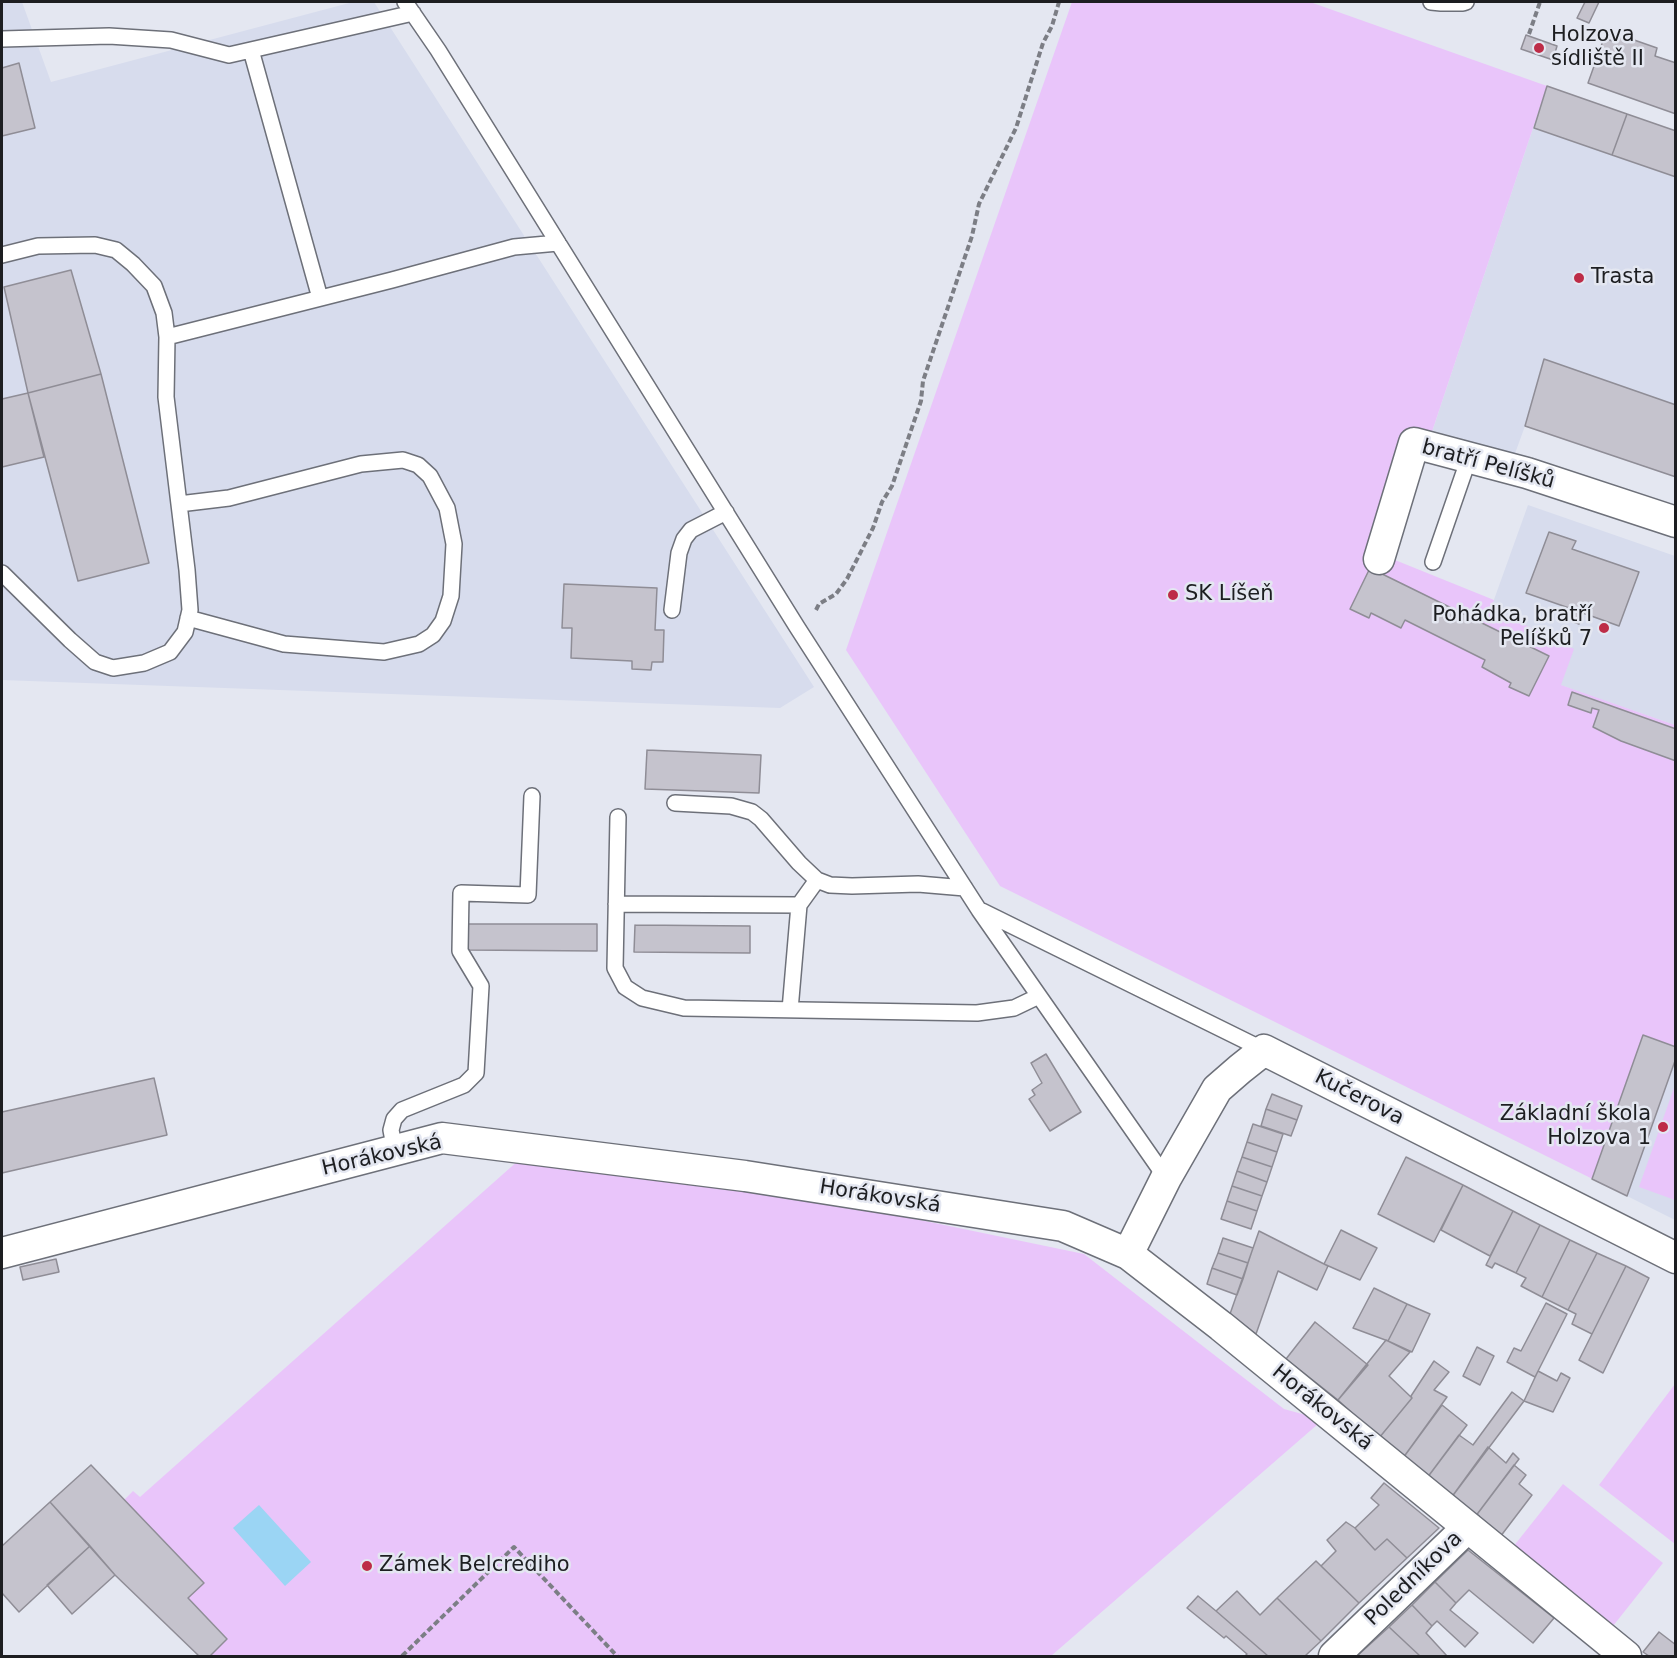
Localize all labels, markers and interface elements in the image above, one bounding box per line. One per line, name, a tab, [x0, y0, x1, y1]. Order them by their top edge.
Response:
place label: Holzova sídliště II	[1551, 23, 1644, 73]
marker: Holzova sídliště II	[1532, 41, 1546, 55]
place label: Trasta	[1591, 265, 1654, 291]
marker: Trasta	[1572, 271, 1586, 285]
street label: bratří Pelíšků	[1419, 435, 1557, 495]
place label: SK Líšeň	[1185, 582, 1273, 608]
marker: SK Líšeň	[1166, 588, 1180, 602]
place label: Pohádka, bratří Pelíšků 7	[1432, 603, 1592, 653]
marker: Pohádka, bratří Pelíšků 7	[1597, 621, 1611, 635]
street label: Kučerova	[1310, 1065, 1408, 1131]
place label: Základní škola Holzova 1	[1500, 1102, 1651, 1152]
marker: Základní škola Holzova 1	[1656, 1120, 1670, 1134]
street label: Horákovská	[320, 1130, 444, 1182]
street label: Horákovská	[818, 1175, 942, 1219]
street label: Horákovská	[1266, 1360, 1378, 1456]
street label: Poledníkova	[1360, 1526, 1468, 1632]
place label: Zámek Belcrediho	[379, 1553, 570, 1579]
marker: Zámek Belcrediho	[360, 1559, 374, 1573]

